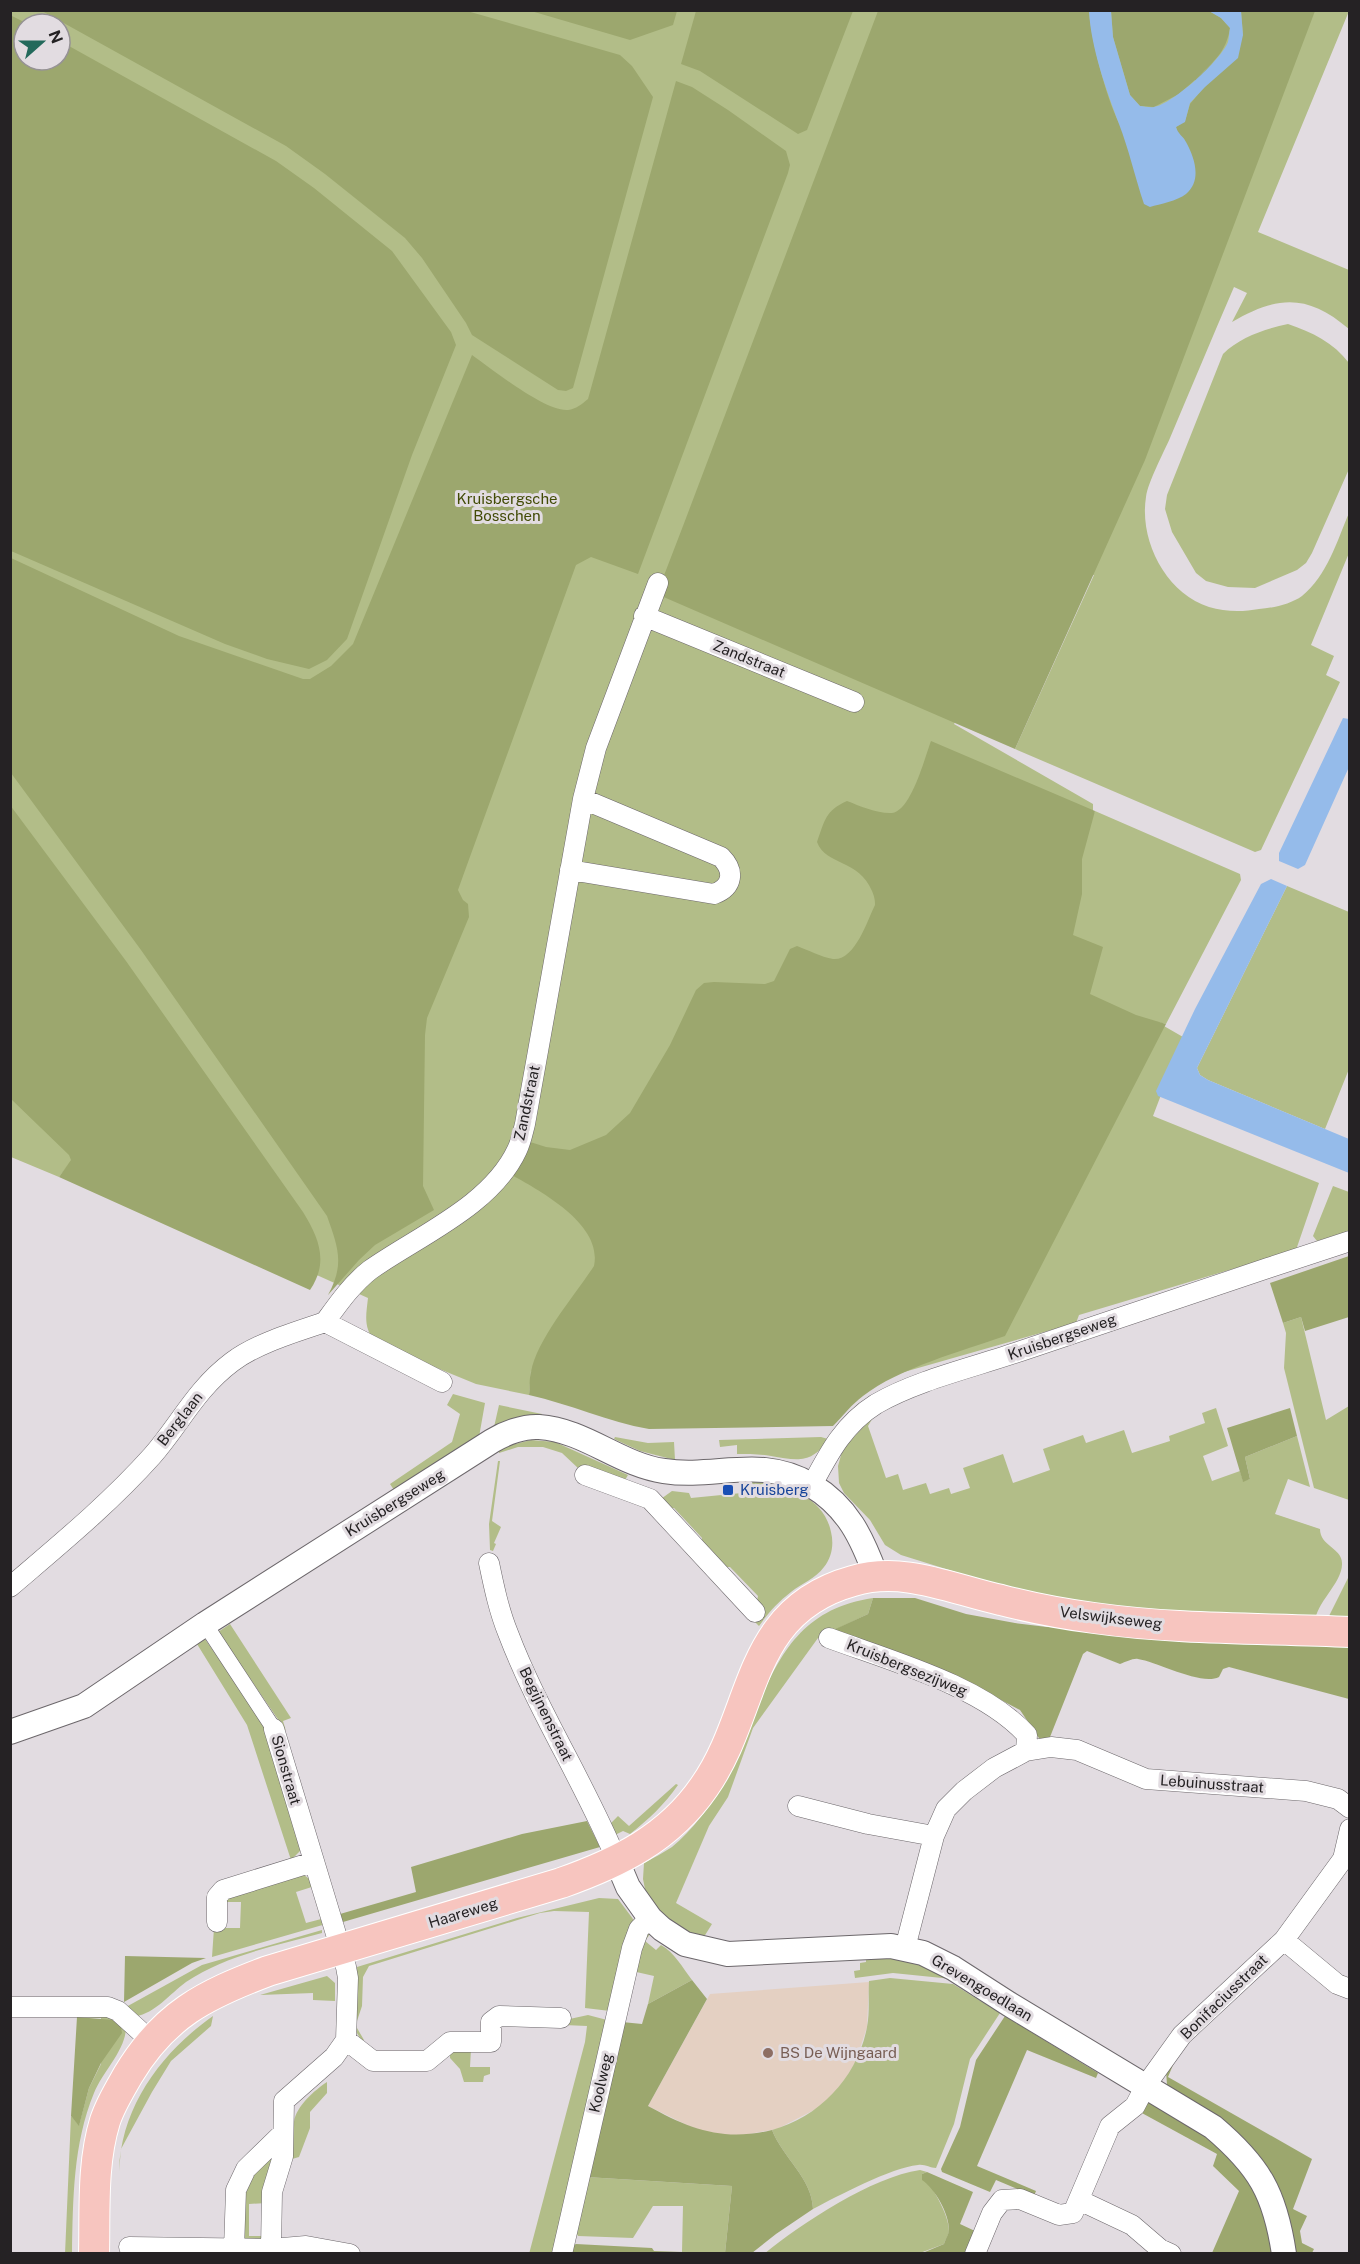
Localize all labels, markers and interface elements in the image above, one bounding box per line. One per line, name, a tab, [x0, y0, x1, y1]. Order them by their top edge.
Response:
north arrow	[12, 12, 72, 72]
text: N	[44, 28, 67, 46]
park label: Kruisbergsche Bosschen	[456, 490, 558, 524]
street label: Zandstraat	[711, 636, 788, 681]
street label: Zandstraat	[510, 1064, 543, 1142]
street label: Kruisbergseweg	[1005, 1310, 1118, 1363]
street label: Berglaan	[153, 1389, 206, 1449]
street label: Kruisbergseweg	[342, 1465, 447, 1540]
place label: Kruisberg	[740, 1481, 809, 1498]
marker: Kruisberg	[721, 1483, 735, 1497]
street label: Velswijkseweg	[1059, 1603, 1163, 1632]
street label: Kruisbergsezijweg	[844, 1636, 970, 1699]
street label: Begijnenstraat	[516, 1664, 577, 1764]
street label: Sionstraat	[268, 1733, 305, 1807]
street label: Lebuinusstraat	[1159, 1771, 1265, 1796]
street label: Haareweg	[426, 1894, 500, 1931]
street label: Grevengoedlaan	[929, 1951, 1036, 2024]
street label: Bonifaciusstraat	[1177, 1951, 1271, 2042]
place label: BS De Wijngaard	[780, 2044, 897, 2061]
marker: BS De Wijngaard	[761, 2046, 775, 2060]
street label: Koolweg	[585, 2052, 616, 2114]

